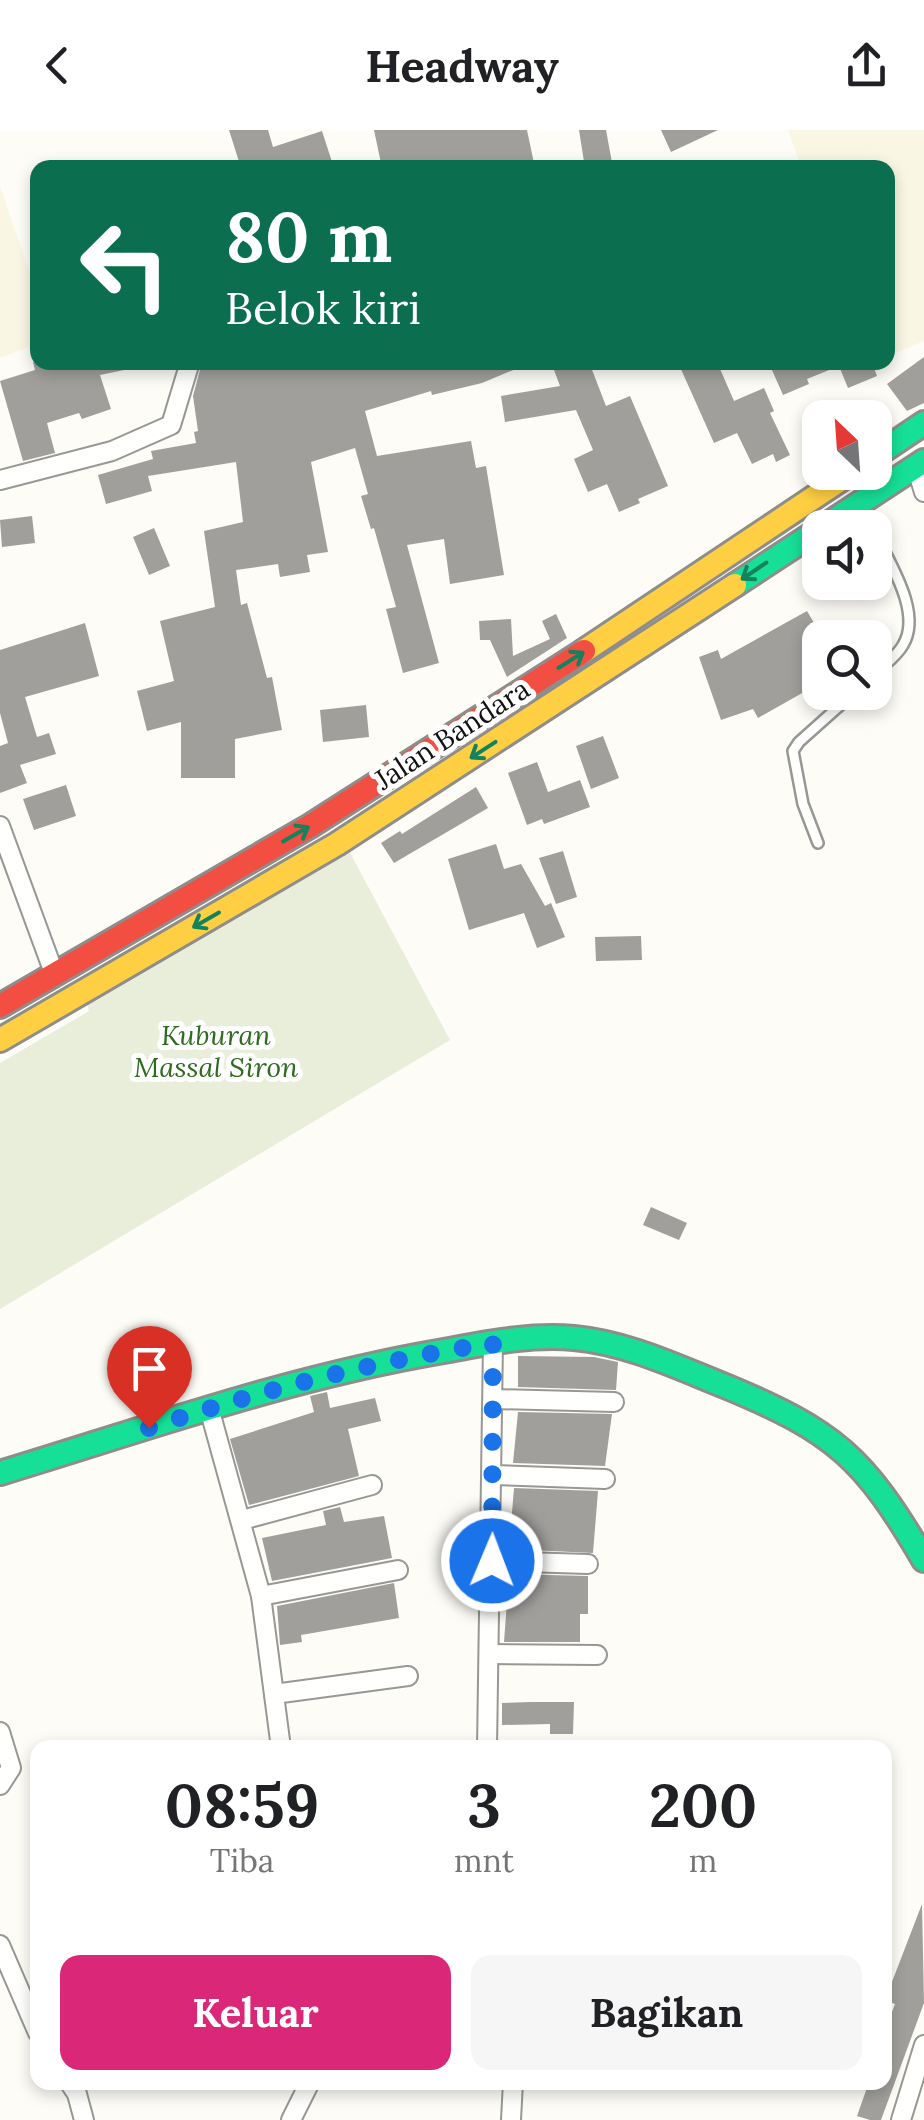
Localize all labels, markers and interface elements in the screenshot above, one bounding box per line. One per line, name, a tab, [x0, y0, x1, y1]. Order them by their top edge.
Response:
text: Headway	[365, 37, 559, 94]
icon: back	[30, 38, 85, 93]
icon: share	[839, 38, 894, 93]
text: 80 m	[225, 192, 392, 281]
icon: left	[60, 200, 190, 330]
text: Belok kiri	[225, 279, 421, 336]
north arrow	[802, 400, 892, 490]
map controls	[802, 400, 892, 710]
button: sound	[802, 510, 892, 600]
one-way arrow	[741, 560, 769, 581]
button: search	[802, 620, 892, 710]
one-way arrow	[556, 650, 585, 671]
street label: Jalan Bandara	[367, 671, 536, 798]
one-way arrow	[469, 740, 497, 760]
one-way arrow	[281, 824, 310, 844]
one-way arrow	[192, 910, 221, 930]
park label: Kuburan Massal Siron	[134, 1017, 298, 1085]
pin	[107, 1326, 192, 1429]
icon: arrive	[122, 1341, 177, 1396]
position arrow	[440, 1509, 544, 1613]
text: 08:59	[165, 1767, 319, 1843]
text: 3	[467, 1767, 501, 1843]
text: 200	[649, 1767, 757, 1843]
text: Tiba	[210, 1840, 274, 1881]
text: mnt	[454, 1840, 514, 1881]
text: m	[689, 1840, 717, 1881]
button: Keluar	[60, 1955, 451, 2070]
button: Bagikan	[471, 1955, 862, 2070]

